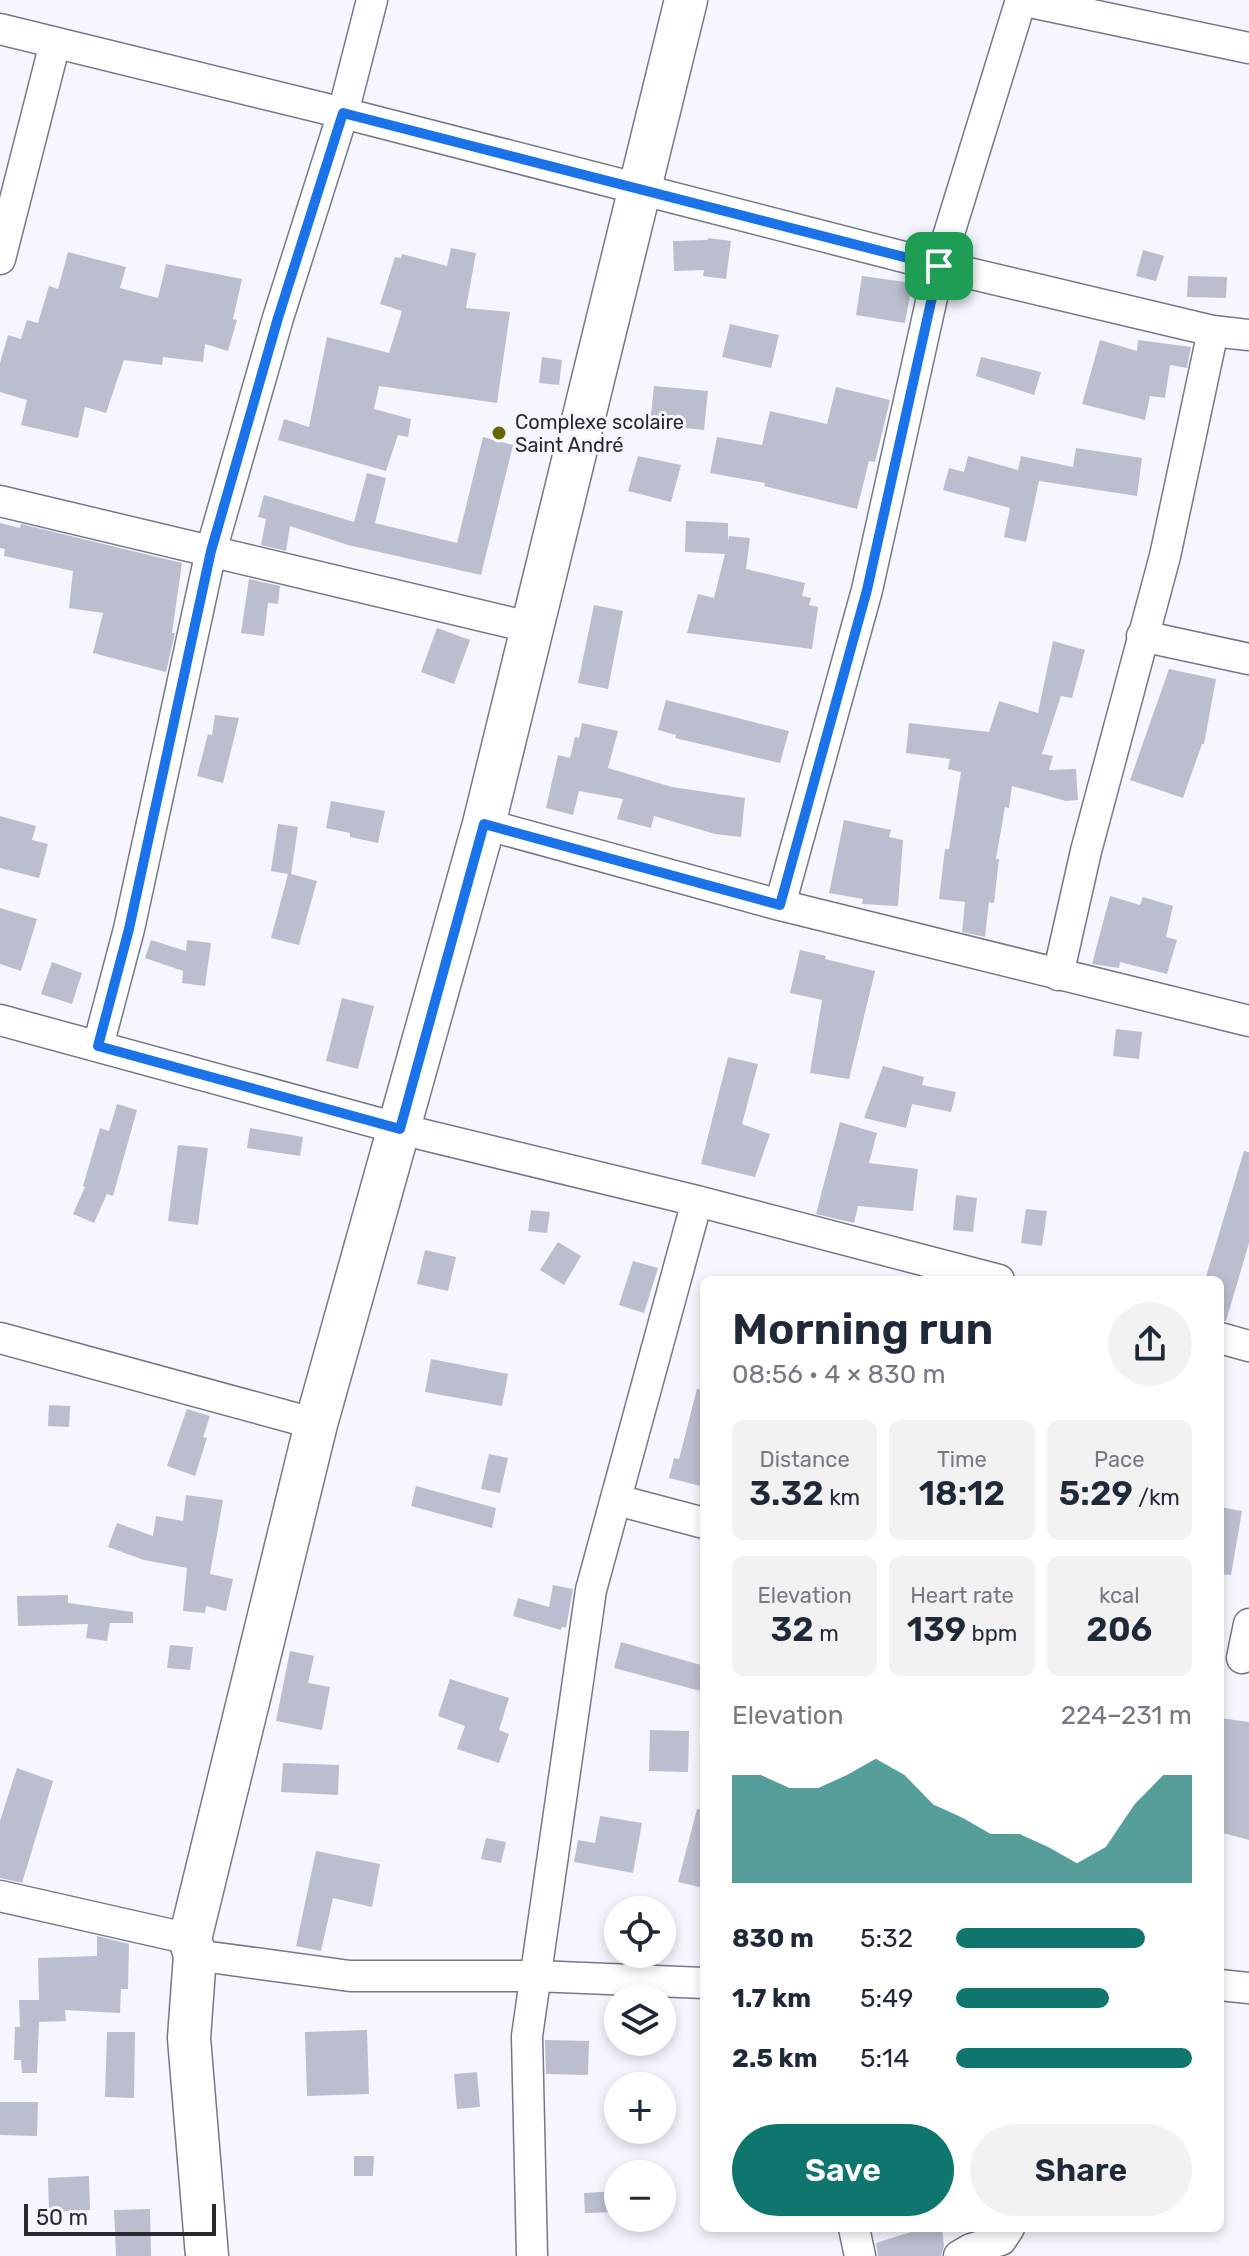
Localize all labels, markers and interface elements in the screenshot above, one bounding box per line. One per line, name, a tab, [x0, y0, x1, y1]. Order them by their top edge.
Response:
pin	[905, 232, 973, 300]
icon: arrive	[917, 244, 961, 288]
place label: Complexe scolaire Saint André	[515, 410, 684, 457]
marker: Complexe scolaire Saint André	[490, 424, 508, 442]
button: share	[1108, 1302, 1192, 1386]
text: Morning run	[732, 1303, 993, 1355]
text: 08:56 · 4 × 830 m	[732, 1359, 946, 1390]
text: Distance	[760, 1446, 850, 1473]
text: Time	[937, 1446, 987, 1473]
text: Pace	[1094, 1446, 1145, 1473]
text: 3.32	[749, 1473, 824, 1514]
text: 18:12	[919, 1473, 1005, 1514]
text: 5:29	[1059, 1473, 1133, 1514]
text: km	[824, 1484, 860, 1511]
text: /km	[1133, 1484, 1180, 1511]
text: Elevation	[758, 1582, 852, 1609]
text: Heart rate	[910, 1582, 1014, 1609]
text: kcal	[1099, 1582, 1140, 1609]
text: 32	[770, 1609, 814, 1650]
text: 139	[907, 1609, 966, 1650]
text: 206	[1086, 1609, 1152, 1650]
text: m	[814, 1620, 839, 1647]
text: bpm	[966, 1620, 1017, 1647]
text: Elevation	[732, 1700, 843, 1731]
text: 224–231 m	[1061, 1700, 1192, 1731]
map controls	[604, 1896, 676, 2232]
button: locate	[604, 1896, 676, 1968]
text: 830 m	[732, 1923, 814, 1954]
text: 5:32	[860, 1923, 913, 1954]
text: 1.7 km	[732, 1983, 811, 2014]
text: 5:49	[860, 1983, 913, 2014]
button: layers	[604, 1984, 676, 2056]
text: 2.5 km	[732, 2043, 818, 2074]
text: 5:14	[860, 2043, 909, 2074]
button: +	[604, 2072, 676, 2144]
button: Save	[732, 2124, 954, 2216]
button: Share	[970, 2124, 1192, 2216]
button: −	[604, 2160, 676, 2232]
scale bar	[24, 2200, 216, 2236]
text: 50 m	[36, 2204, 88, 2231]

